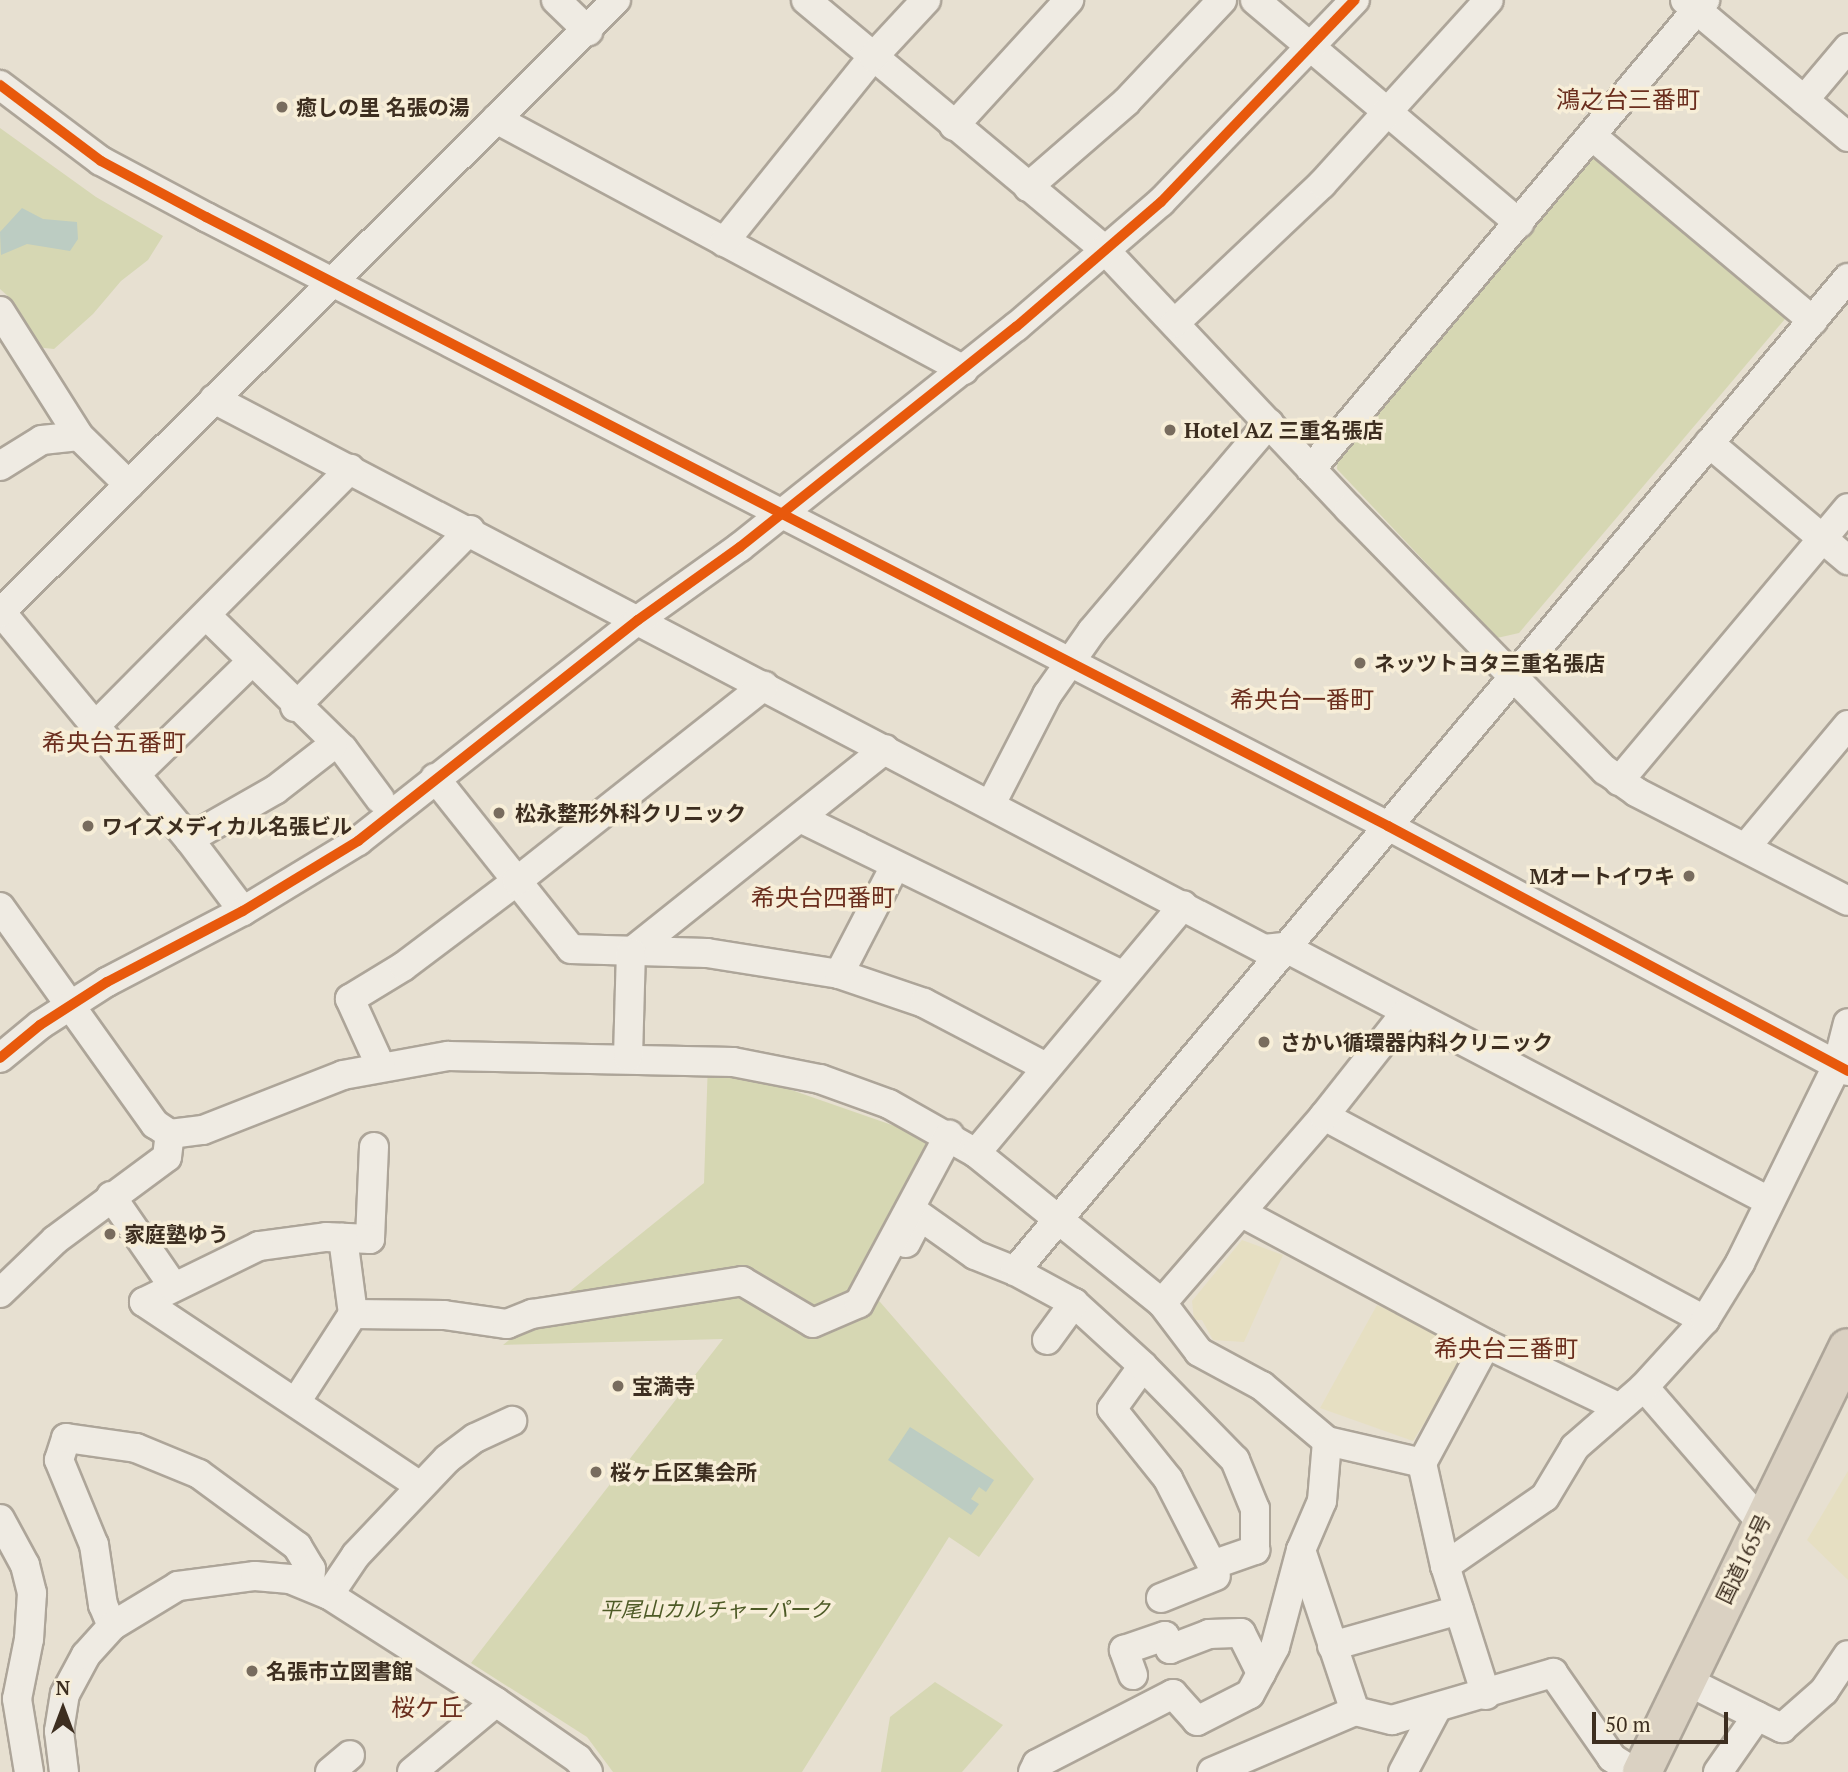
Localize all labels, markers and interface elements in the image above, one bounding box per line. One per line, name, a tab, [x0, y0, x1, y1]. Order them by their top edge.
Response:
district label: 鴻之台三番町	[1556, 86, 1700, 114]
place label: 癒しの里 名張の湯	[296, 94, 470, 120]
marker: 癒しの里 名張の湯	[274, 99, 290, 115]
place label: Hotel AZ 三重名張店	[1184, 417, 1384, 443]
marker: Hotel AZ 三重名張店	[1162, 422, 1178, 438]
place label: ネッツトヨタ三重名張店	[1374, 650, 1605, 676]
marker: ネッツトヨタ三重名張店	[1352, 655, 1368, 671]
district label: 希央台一番町	[1230, 686, 1374, 714]
district label: 希央台五番町	[42, 729, 186, 757]
place label: 松永整形外科クリニック	[515, 800, 746, 826]
marker: 松永整形外科クリニック	[489, 803, 509, 823]
place label: ワイズメディカル名張ビル	[102, 813, 354, 839]
marker: ワイズメディカル名張ビル	[80, 818, 96, 834]
place label: Mオートイワキ	[1529, 863, 1675, 889]
marker: Mオートイワキ	[1681, 868, 1697, 884]
district label: 希央台四番町	[751, 884, 895, 912]
place label: さかい循環器内科クリニック	[1280, 1029, 1553, 1055]
marker: さかい循環器内科クリニック	[1254, 1032, 1274, 1052]
place label: 家庭塾ゆう	[124, 1221, 229, 1247]
marker: 家庭塾ゆう	[102, 1226, 118, 1242]
district label: 希央台三番町	[1434, 1335, 1578, 1363]
place label: 宝満寺	[632, 1373, 695, 1399]
marker: 宝満寺	[610, 1378, 626, 1394]
place label: 桜ヶ丘区集会所	[610, 1459, 757, 1485]
marker: 桜ヶ丘区集会所	[588, 1464, 604, 1480]
street label: 国道165号	[1711, 1510, 1775, 1608]
park label: 平尾山カルチャーパーク	[600, 1596, 830, 1622]
place label: 名張市立図書館	[266, 1658, 413, 1684]
marker: 名張市立図書館	[244, 1663, 260, 1679]
north arrow	[28, 1674, 98, 1744]
text: N	[56, 1675, 70, 1700]
district label: 桜ケ丘	[391, 1694, 463, 1722]
scale bar	[1596, 1698, 1732, 1742]
text: 50 m	[1605, 1710, 1651, 1738]

